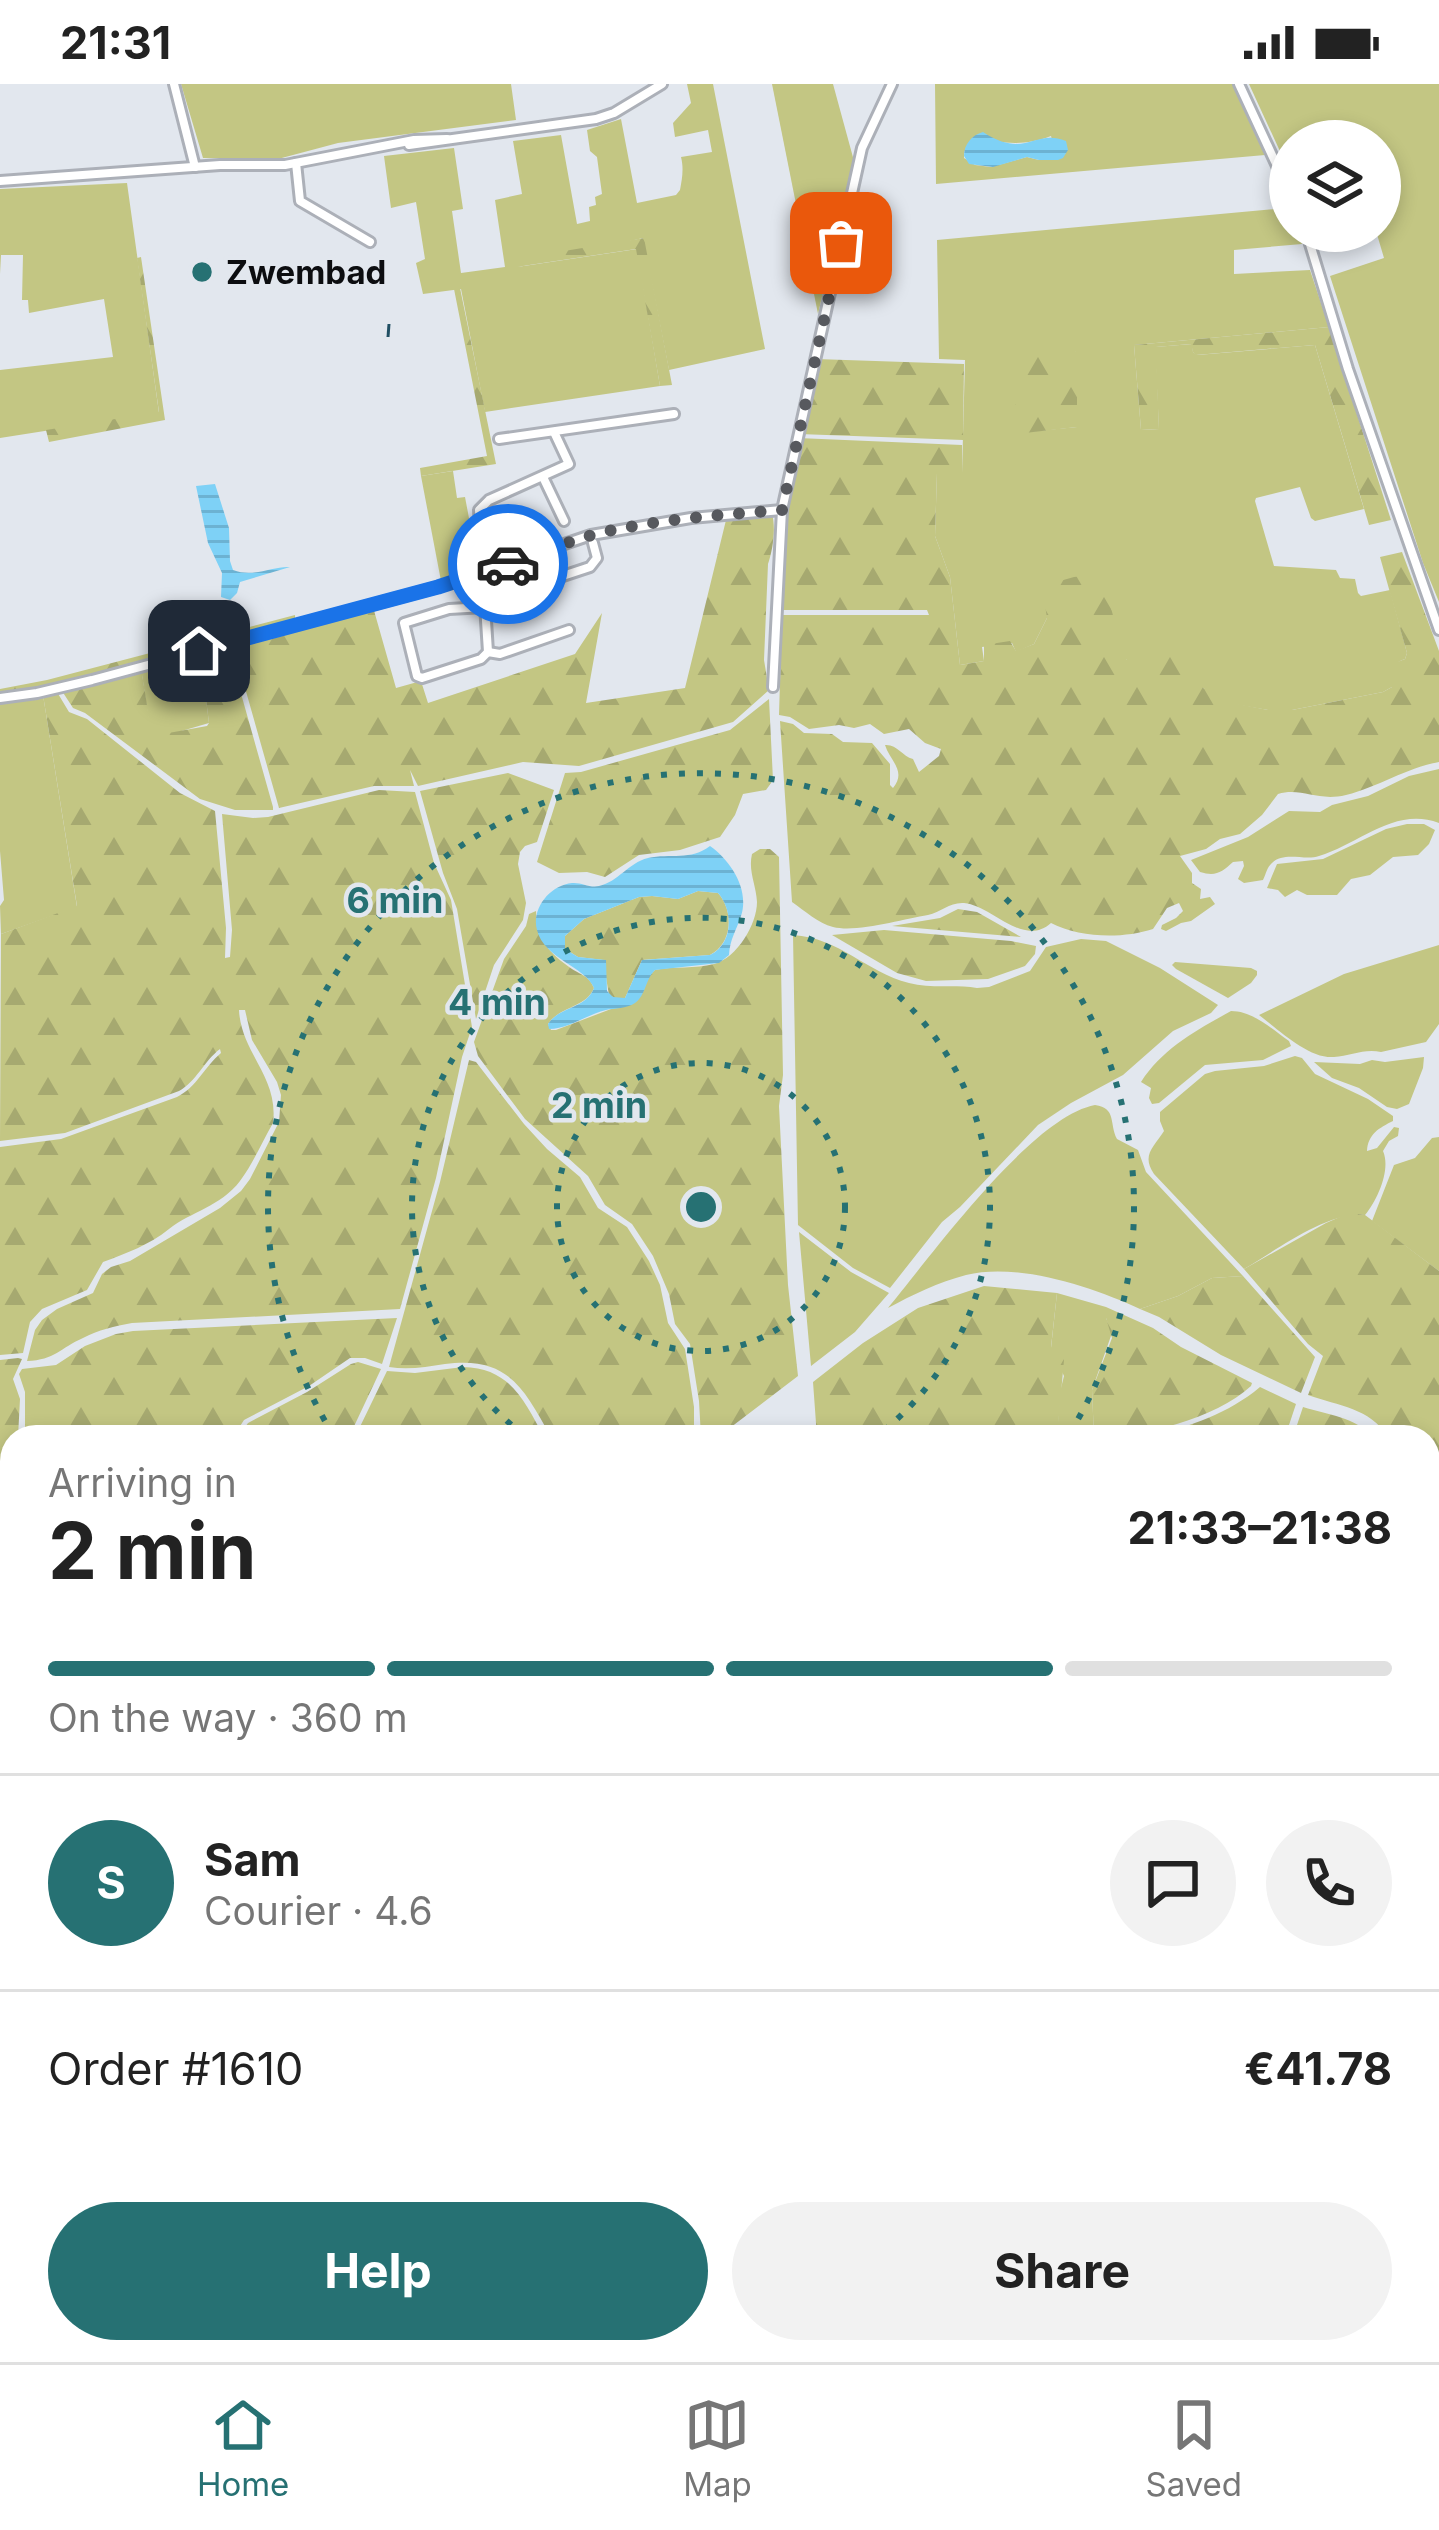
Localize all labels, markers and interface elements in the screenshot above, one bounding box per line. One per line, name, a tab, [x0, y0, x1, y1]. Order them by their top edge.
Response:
text: 21:31	[60, 15, 171, 70]
map controls	[1269, 120, 1401, 252]
button: layers	[1269, 120, 1401, 252]
pin	[790, 192, 892, 294]
icon: bag	[808, 210, 874, 276]
place label: Zwembad	[226, 252, 386, 292]
marker: Zwembad	[189, 259, 215, 285]
courier	[448, 504, 568, 624]
icon: car	[475, 531, 541, 597]
pin	[148, 600, 250, 702]
icon: home	[166, 618, 232, 684]
text: 6 min	[347, 878, 443, 922]
text: 4 min	[448, 980, 546, 1024]
text: 2 min	[551, 1083, 647, 1127]
centre of rings	[680, 1186, 722, 1228]
text: Arriving in	[48, 1459, 237, 1506]
text: 21:33–21:38	[1128, 1500, 1392, 1555]
text: 2 min	[48, 1503, 256, 1598]
text: On the way · 360 m	[48, 1694, 408, 1741]
button: chat	[1110, 1820, 1236, 1946]
button: phone	[1266, 1820, 1392, 1946]
text: Sam	[204, 1832, 301, 1887]
text: S	[96, 1855, 126, 1910]
text: Courier · 4.6	[204, 1887, 433, 1934]
text: Order #1610	[48, 2041, 303, 2096]
text: €41.78	[1244, 2041, 1392, 2096]
button: Help	[48, 2202, 708, 2340]
button: Share	[732, 2202, 1392, 2340]
tab: Home	[197, 2392, 289, 2504]
tab: Map	[683, 2392, 752, 2504]
tab: Saved	[1146, 2392, 1242, 2504]

